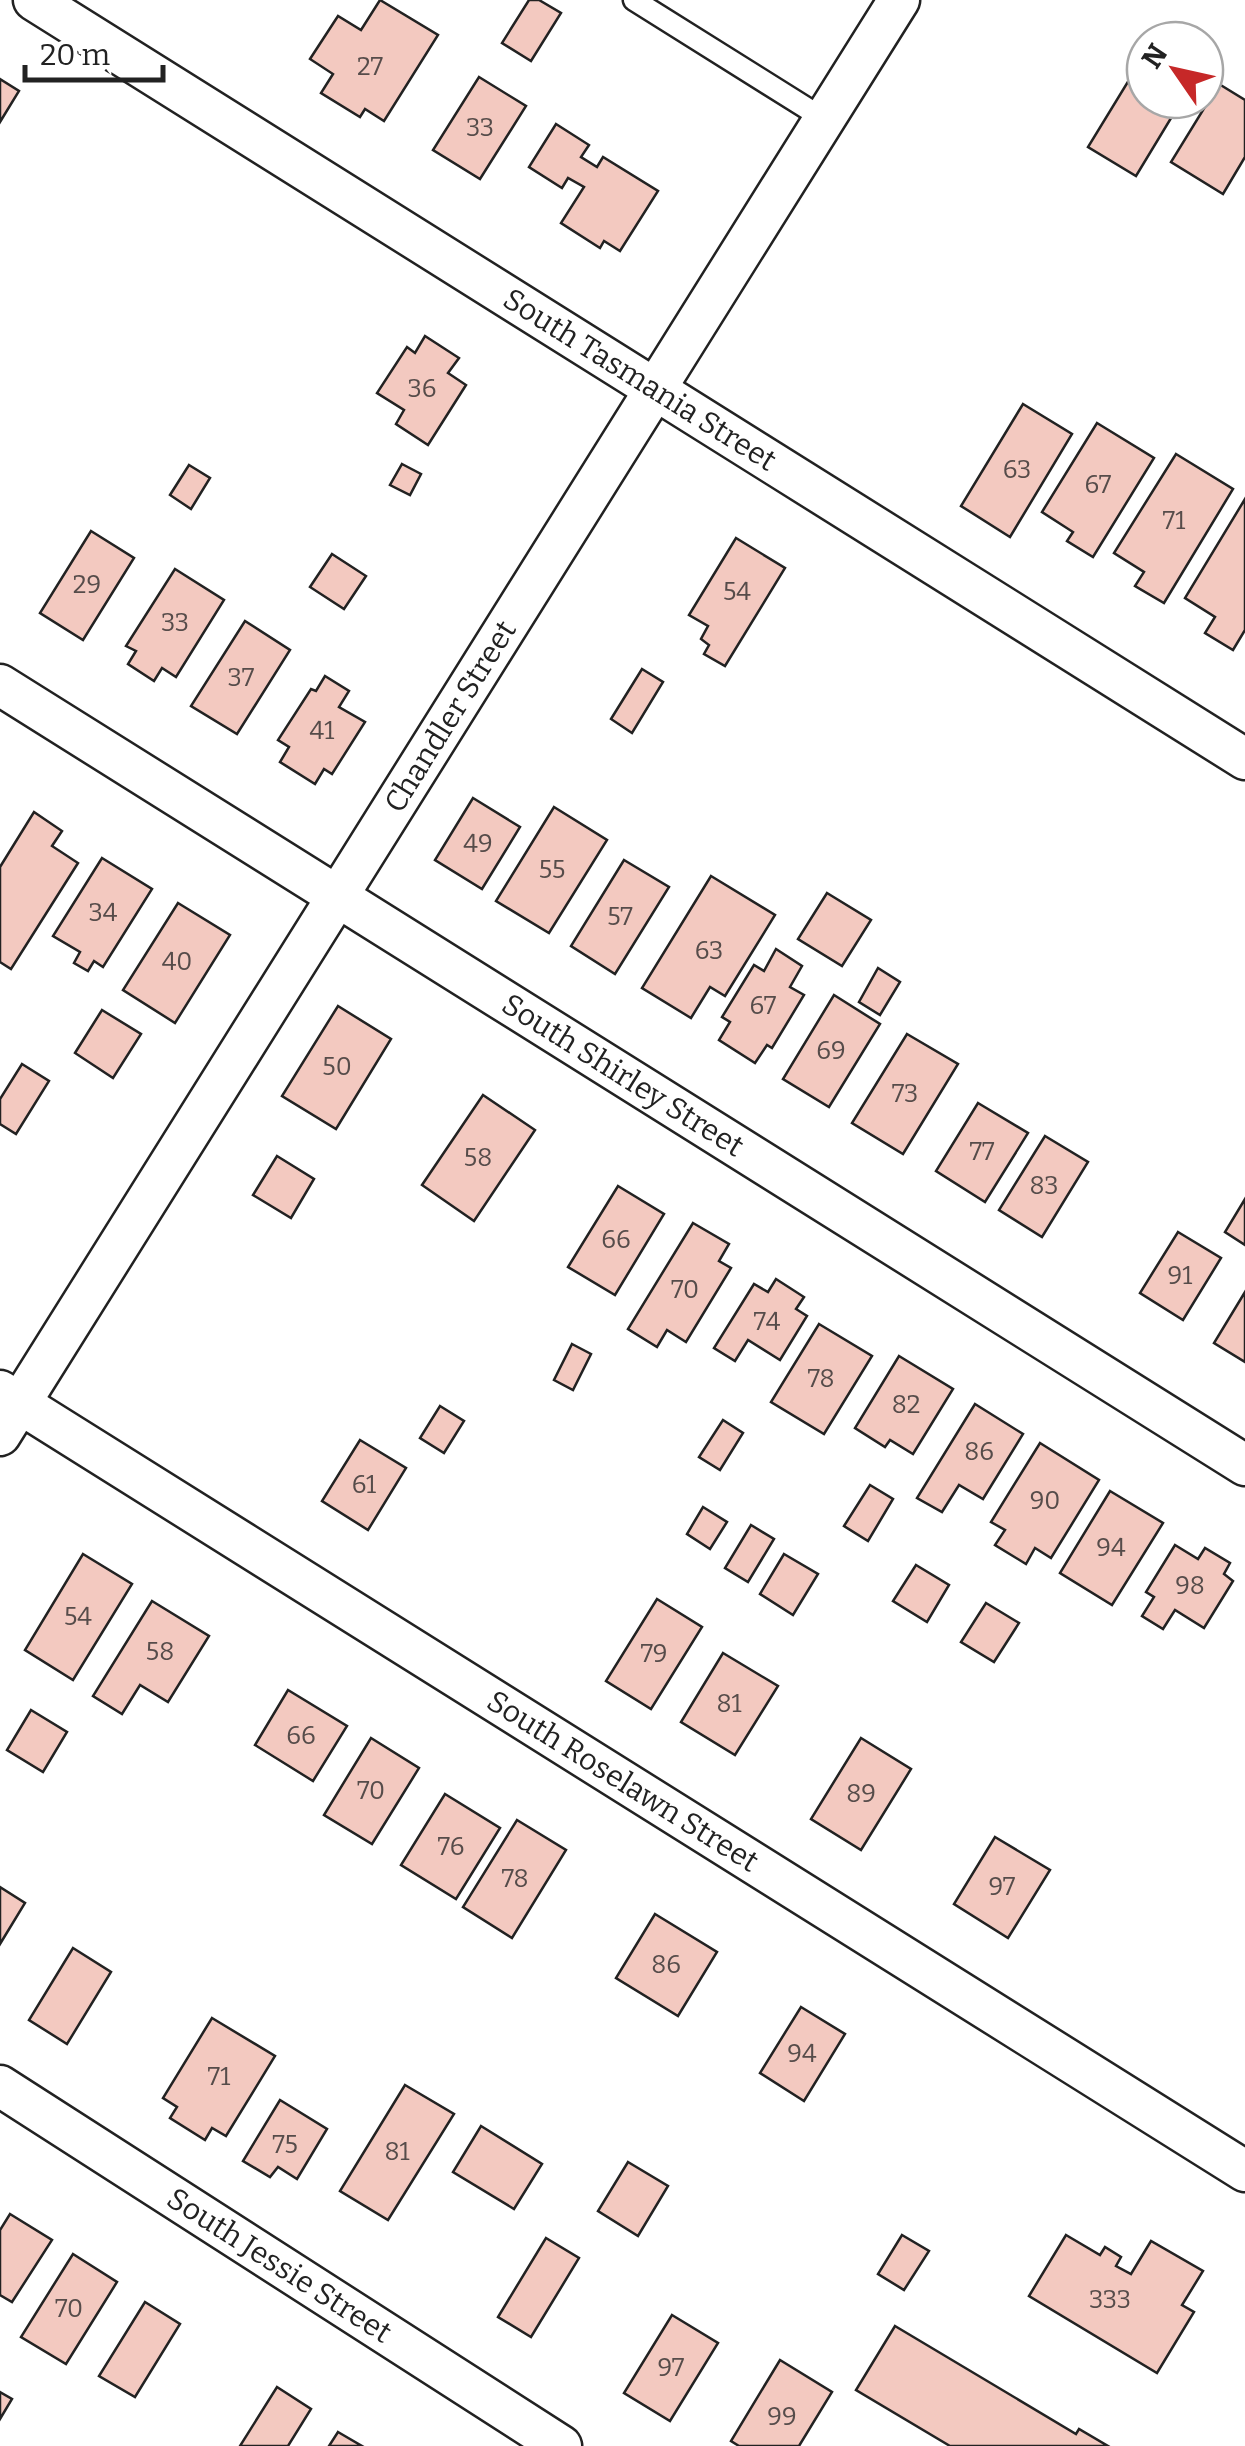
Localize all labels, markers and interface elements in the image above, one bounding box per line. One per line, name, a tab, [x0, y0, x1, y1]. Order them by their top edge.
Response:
scale bar	[25, 20, 162, 82]
north arrow	[1125, 20, 1225, 120]
text: 20 m	[40, 37, 111, 73]
text: N	[1135, 38, 1174, 74]
house number: 27	[357, 52, 383, 82]
house number: 33	[466, 113, 494, 143]
street label: South Tasmania Street	[497, 281, 783, 479]
house number: 36	[408, 374, 436, 404]
house number: 63	[1003, 455, 1031, 485]
house number: 67	[1085, 470, 1112, 500]
house number: 71	[1163, 506, 1185, 536]
house number: 29	[73, 570, 101, 600]
house number: 54	[723, 577, 751, 607]
house number: 33	[161, 608, 189, 638]
street label: Chandler Street	[377, 614, 524, 819]
house number: 37	[228, 663, 255, 693]
house number: 41	[310, 716, 334, 746]
house number: 49	[463, 829, 493, 859]
house number: 55	[539, 855, 565, 885]
house number: 34	[89, 898, 118, 928]
house number: 57	[607, 902, 633, 932]
house number: 63	[695, 936, 723, 966]
house number: 40	[162, 947, 192, 977]
street label: South Shirley Street	[495, 986, 750, 1164]
house number: 67	[750, 991, 777, 1021]
house number: 69	[816, 1036, 846, 1066]
house number: 50	[322, 1052, 352, 1082]
house number: 73	[892, 1079, 918, 1109]
house number: 77	[969, 1137, 995, 1167]
house number: 58	[464, 1143, 492, 1173]
house number: 83	[1030, 1171, 1058, 1201]
house number: 66	[601, 1225, 631, 1255]
house number: 91	[1168, 1261, 1192, 1291]
house number: 70	[671, 1275, 699, 1305]
house number: 74	[754, 1307, 781, 1337]
house number: 78	[807, 1364, 835, 1394]
house number: 82	[892, 1390, 920, 1420]
house number: 86	[964, 1437, 994, 1467]
house number: 61	[352, 1470, 376, 1500]
house number: 90	[1030, 1486, 1060, 1516]
house number: 94	[1096, 1533, 1126, 1563]
house number: 98	[1175, 1571, 1205, 1601]
house number: 54	[64, 1602, 92, 1632]
house number: 58	[146, 1637, 174, 1667]
house number: 79	[641, 1639, 667, 1669]
street label: South Roselawn Street	[481, 1683, 765, 1880]
house number: 81	[716, 1689, 742, 1719]
house number: 66	[286, 1721, 316, 1751]
house number: 70	[357, 1776, 385, 1806]
house number: 89	[846, 1779, 876, 1809]
house number: 76	[438, 1832, 464, 1862]
house number: 78	[501, 1864, 529, 1894]
house number: 97	[989, 1872, 1016, 1902]
house number: 86	[651, 1950, 681, 1980]
house number: 94	[787, 2039, 817, 2069]
house number: 71	[208, 2062, 230, 2092]
house number: 75	[272, 2130, 298, 2160]
house number: 81	[384, 2137, 410, 2167]
street label: South Jessie Street	[161, 2180, 398, 2351]
house number: 333	[1089, 2285, 1131, 2315]
house number: 70	[55, 2294, 83, 2324]
house number: 97	[658, 2353, 685, 2383]
house number: 99	[767, 2402, 797, 2432]

